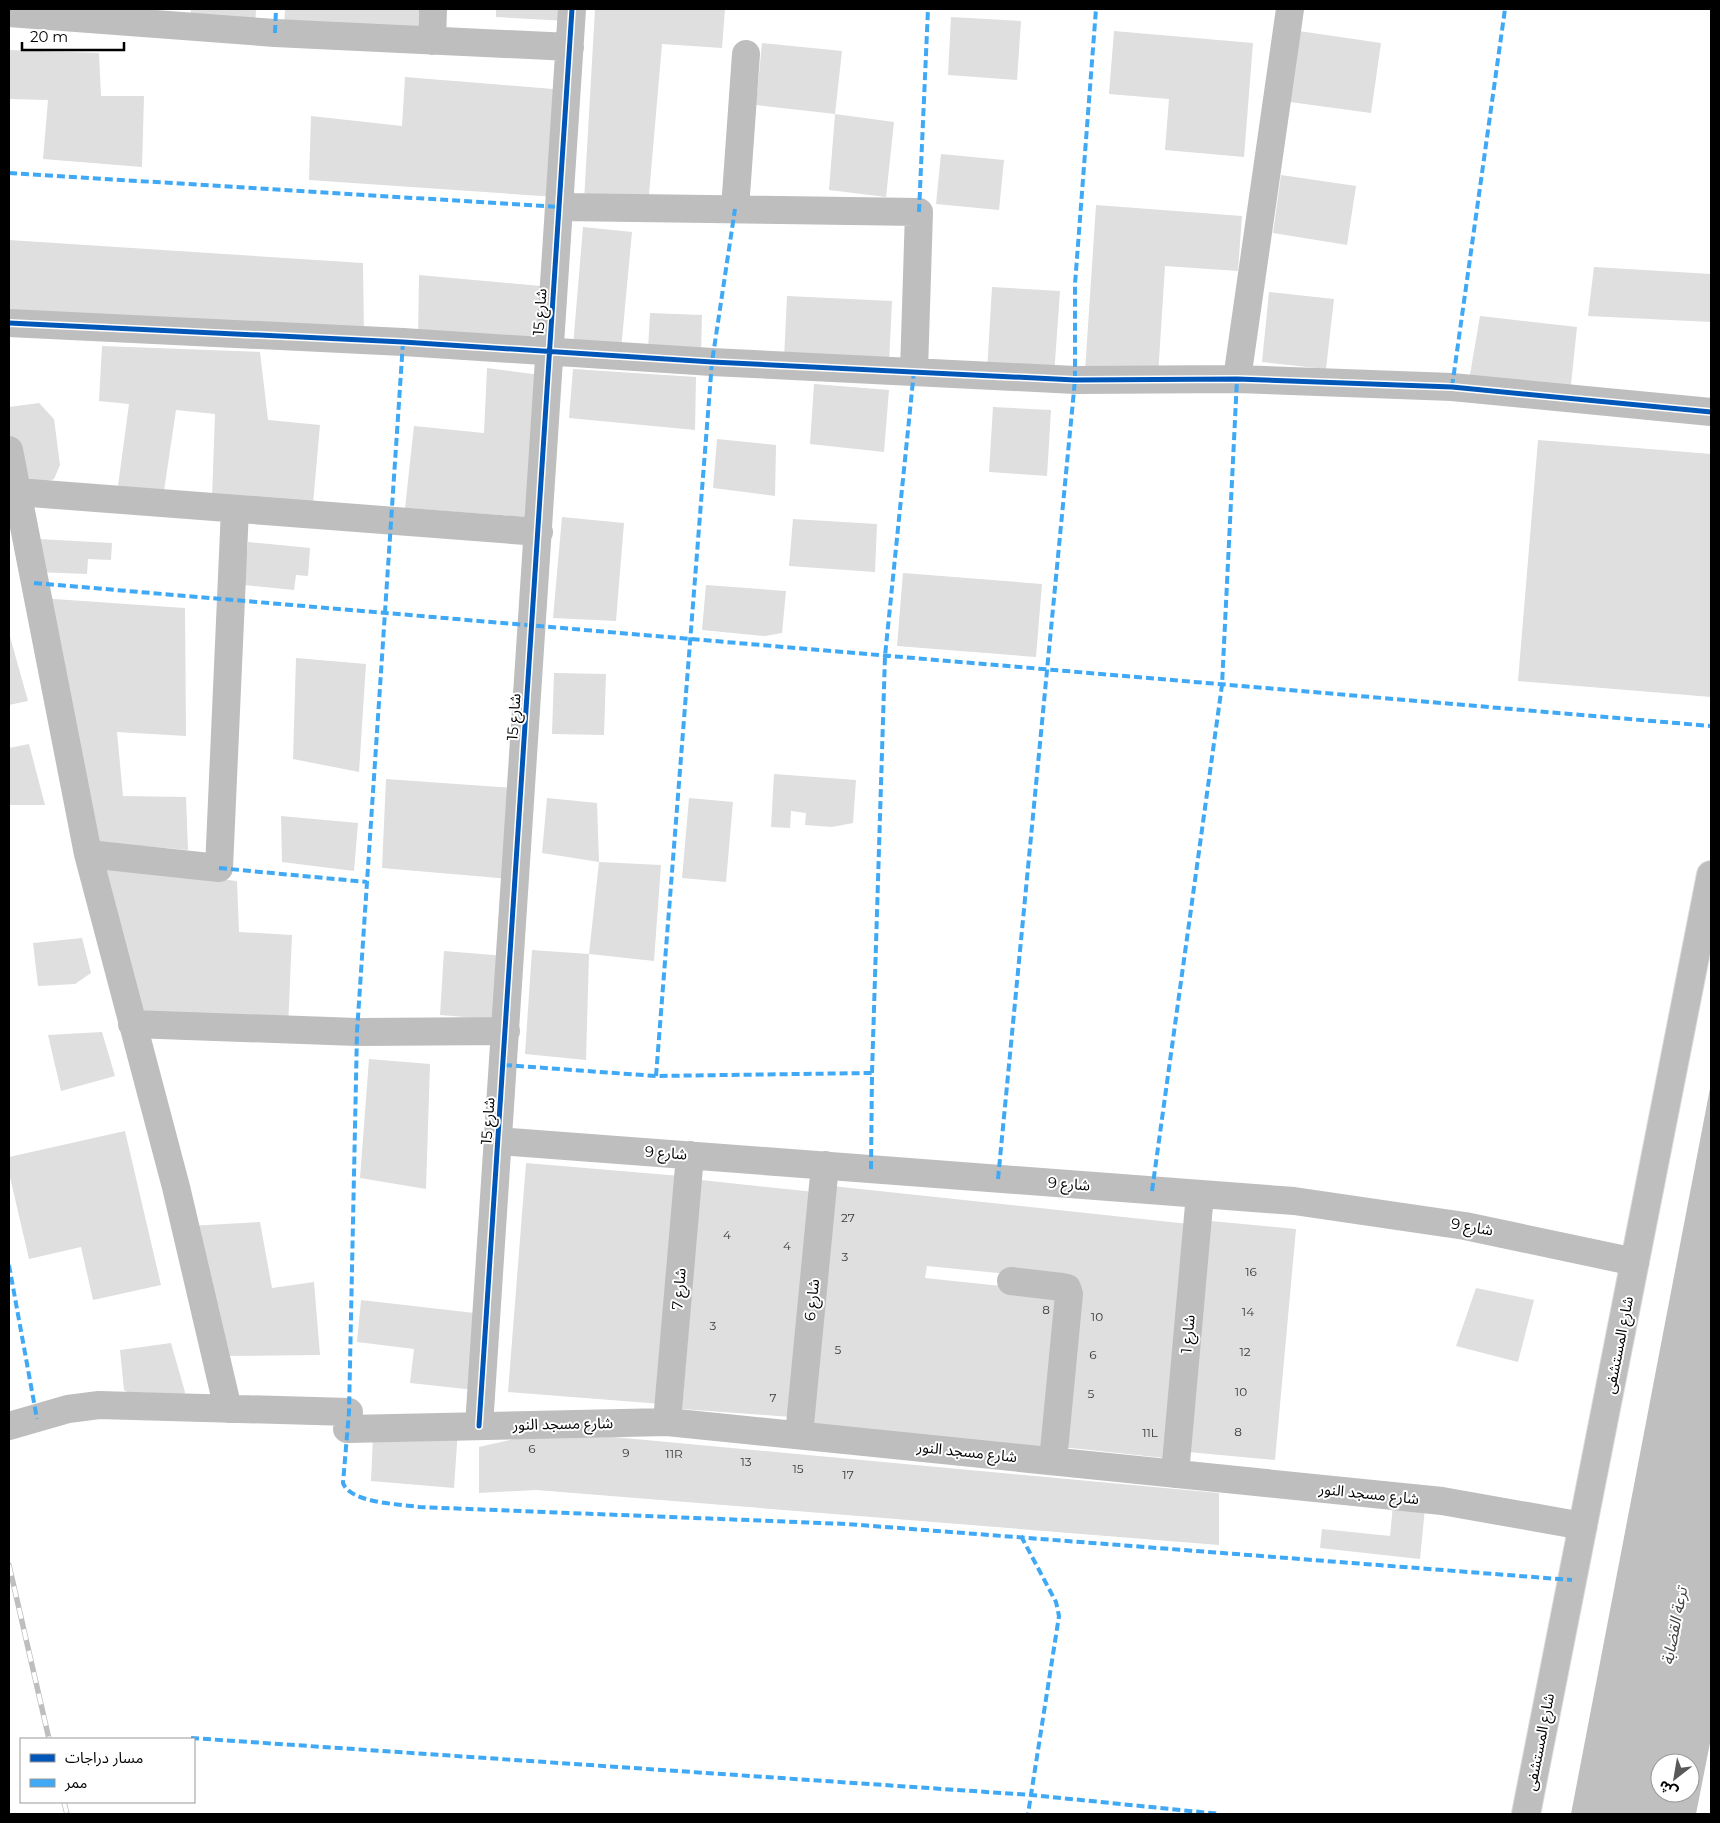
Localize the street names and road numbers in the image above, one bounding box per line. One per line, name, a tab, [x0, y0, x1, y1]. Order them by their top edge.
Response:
street label: شارع 15	[528, 288, 554, 336]
street label: شارع 15	[502, 693, 528, 741]
street label: شارع 15	[476, 1097, 502, 1145]
street label: شارع 9	[644, 1142, 688, 1166]
street label: شارع 9	[1047, 1173, 1091, 1197]
street label: شارع 9	[1449, 1213, 1495, 1243]
street label: شارع 7	[667, 1267, 693, 1311]
street label: شارع 6	[800, 1278, 826, 1322]
street label: شارع المستشفى	[1600, 1294, 1640, 1396]
street label: شارع 1	[1176, 1314, 1202, 1354]
street label: شارع مسجد النور	[512, 1413, 614, 1437]
street label: شارع مسجد النور	[915, 1437, 1018, 1469]
street label: شارع مسجد النور	[1317, 1479, 1420, 1511]
street label: شارع المستشفى	[1521, 1691, 1561, 1793]

